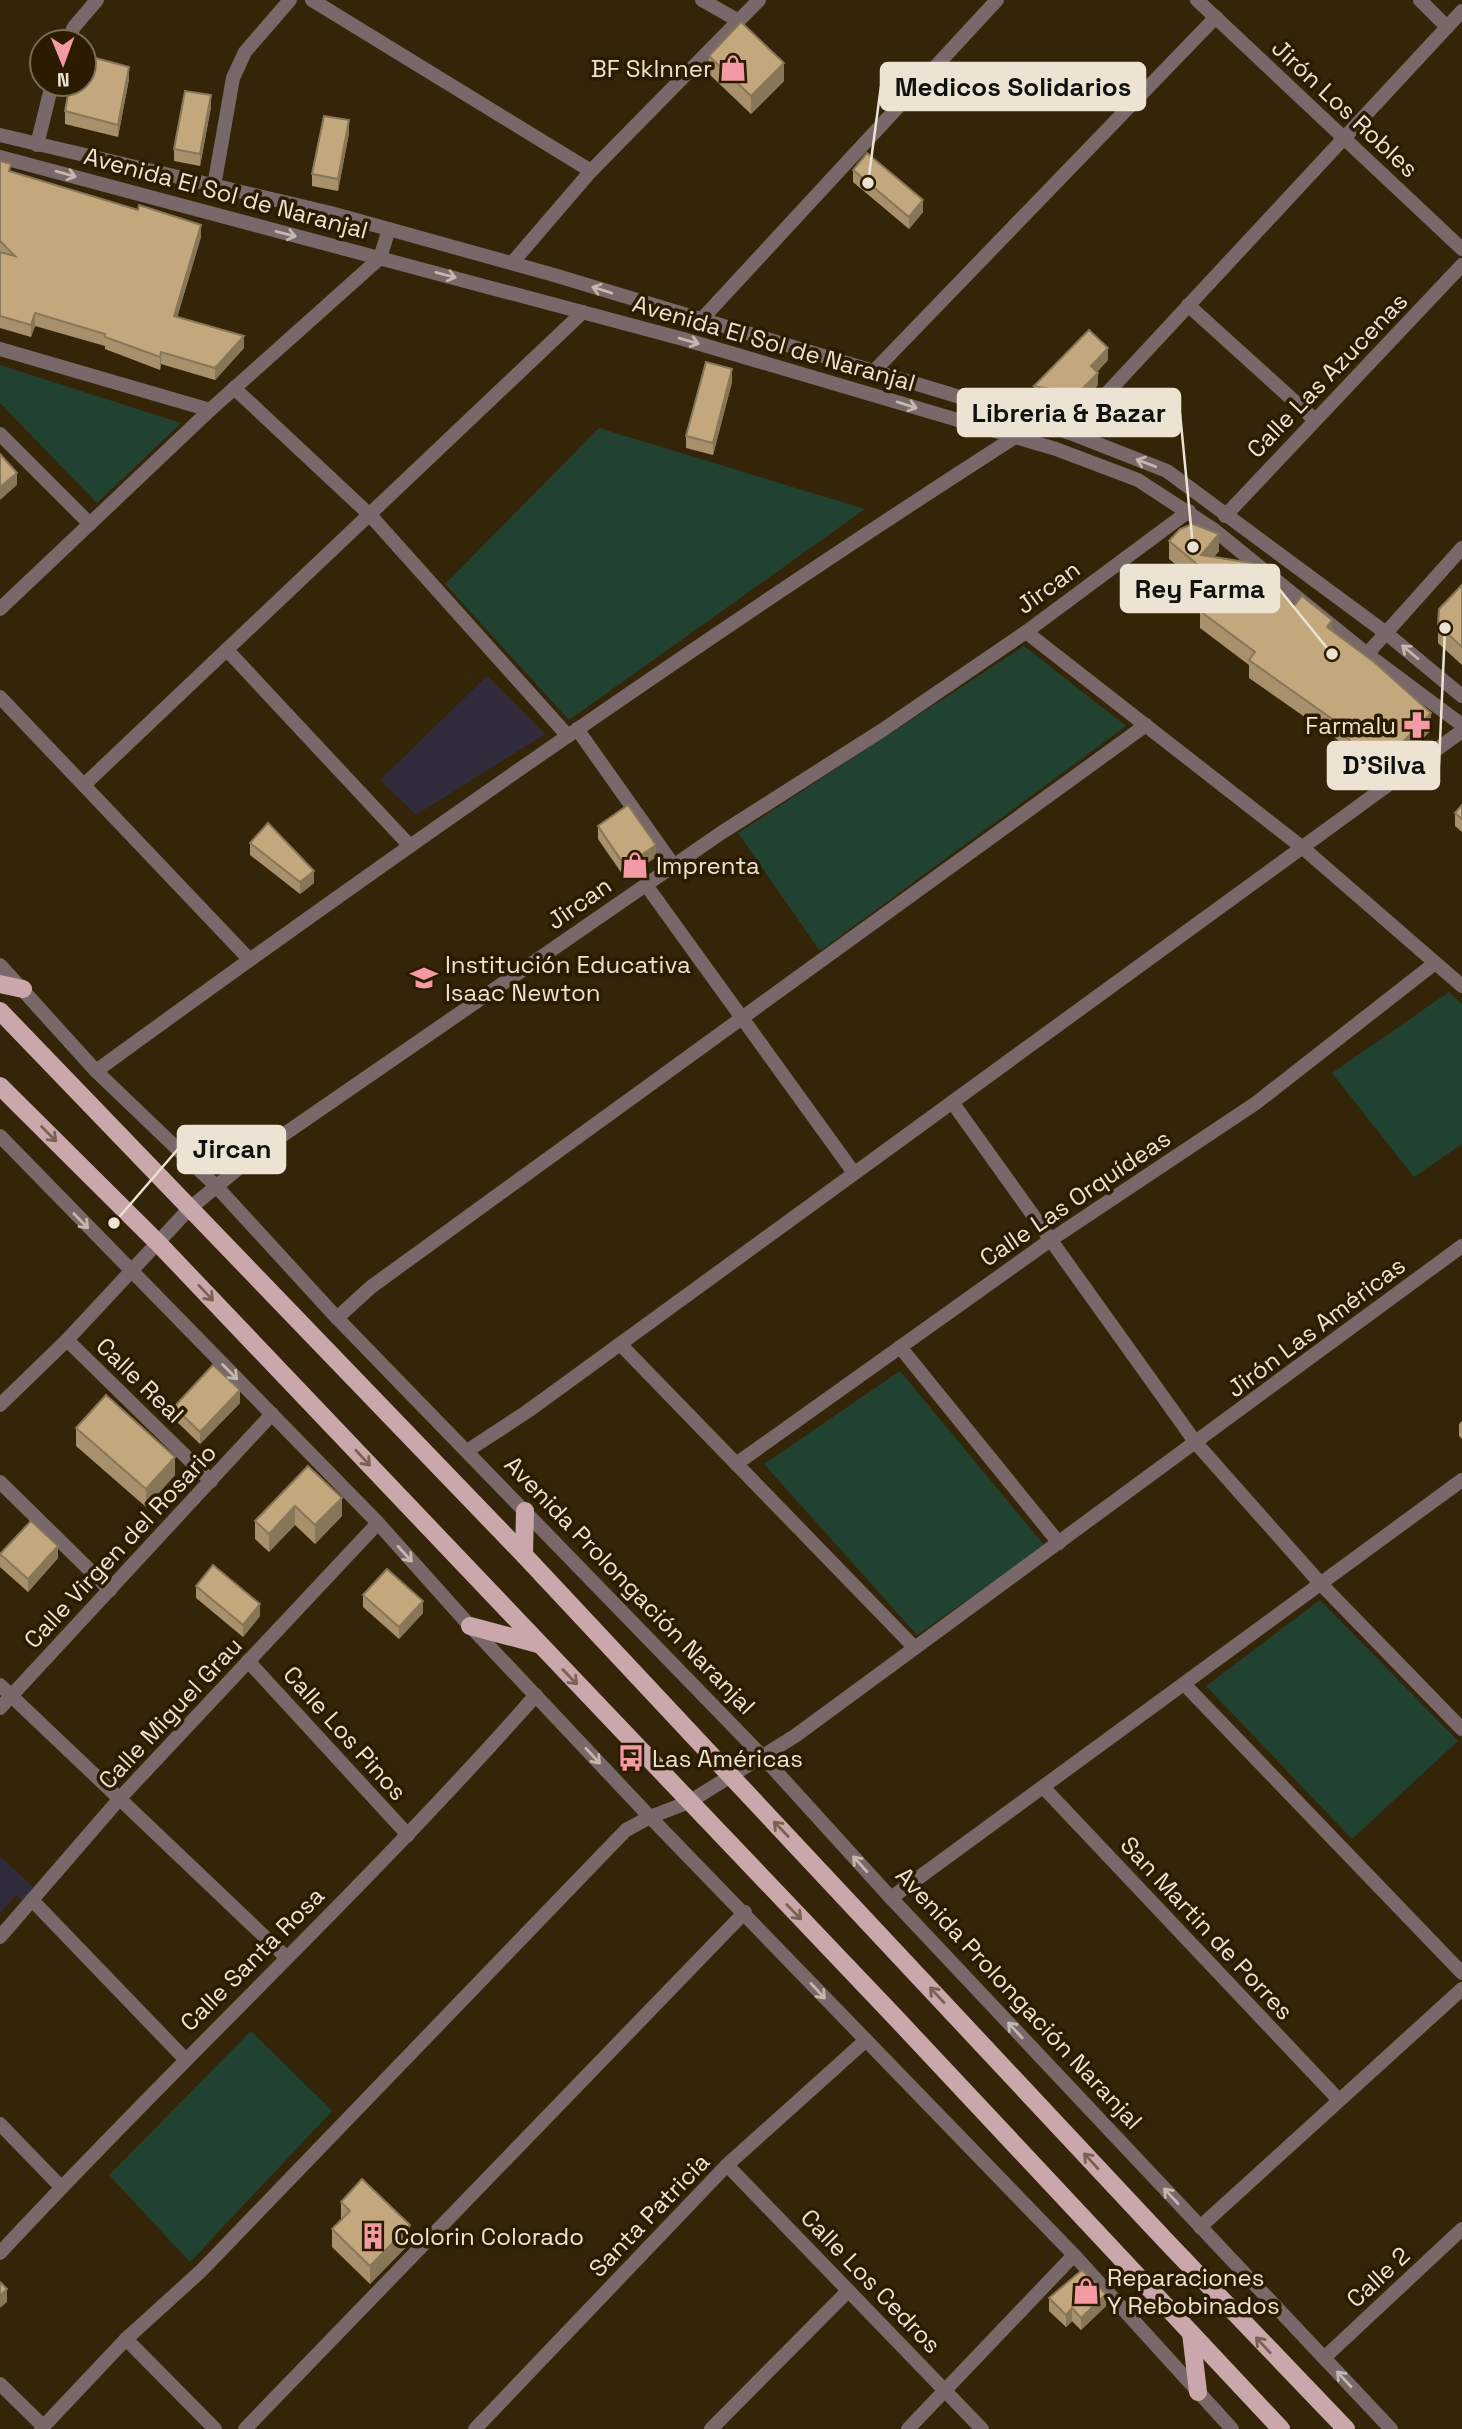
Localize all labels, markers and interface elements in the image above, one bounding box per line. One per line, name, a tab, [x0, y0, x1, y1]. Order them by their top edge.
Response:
north arrow	[28, 28, 98, 98]
street label: Jirón Los Robles	[1265, 32, 1425, 184]
place label: BF Sklnner	[591, 53, 712, 84]
shop icon: BF Sklnner	[718, 53, 748, 83]
callout: Medicos Solidarios	[881, 63, 1145, 110]
text: N	[57, 67, 70, 92]
text: Medicos Solidarios	[895, 70, 1131, 104]
street label: Avenida El Sol de Naranjal	[81, 140, 371, 246]
one-way arrow	[55, 168, 77, 181]
one-way arrow	[274, 228, 297, 241]
one-way arrow	[434, 269, 457, 282]
one-way arrow	[592, 282, 614, 295]
street label: Calle Las Azucenas	[1240, 286, 1414, 464]
street label: Avenida El Sol de Naranjal	[629, 288, 919, 398]
one-way arrow	[678, 336, 700, 349]
callout: Libreria & Bazar	[958, 389, 1180, 436]
text: Libreria & Bazar	[972, 396, 1166, 430]
one-way arrow	[896, 400, 918, 413]
one-way arrow	[1135, 455, 1157, 468]
street label: Jircan	[1010, 553, 1086, 621]
callout: Rey Farma	[1121, 565, 1279, 612]
text: Rey Farma	[1135, 572, 1265, 606]
one-way arrow	[1401, 644, 1419, 660]
place label: Farmalu	[1305, 710, 1396, 741]
pharmacy icon: Farmalu	[1402, 710, 1432, 740]
callout: D'Silva	[1328, 742, 1439, 789]
text: D'Silva	[1342, 748, 1426, 782]
shop icon: Imprenta	[620, 850, 650, 880]
place label: Imprenta	[656, 850, 760, 881]
street label: Jircan	[541, 870, 617, 936]
place label: Institución Educativa Isaac Newton	[445, 949, 691, 1008]
school or university icon: Institución Educativa Isaac Newton	[409, 963, 439, 993]
street label: Calle Las Orquídeas	[974, 1123, 1176, 1273]
one-way arrow	[40, 1126, 57, 1143]
callout: Jircan	[178, 1126, 285, 1173]
text: Jircan	[193, 1132, 271, 1166]
one-way arrow	[72, 1212, 89, 1229]
street label: Jirón Las Américas	[1221, 1250, 1411, 1404]
one-way arrow	[198, 1284, 214, 1302]
street label: Calle Real	[90, 1331, 190, 1429]
one-way arrow	[221, 1364, 238, 1381]
street label: Calle Virgen del Rosario	[17, 1437, 223, 1655]
one-way arrow	[354, 1449, 371, 1466]
street label: Avenida Prolongación Naranjal	[498, 1449, 762, 1721]
one-way arrow	[397, 1545, 413, 1563]
street label: Calle Miguel Grau	[91, 1630, 249, 1796]
street label: Calle Los Pinos	[276, 1659, 414, 1807]
one-way arrow	[561, 1668, 578, 1685]
bus stop icon: Las Américas	[616, 1743, 646, 1773]
place label: Las Américas	[652, 1743, 803, 1774]
one-way arrow	[585, 1747, 602, 1764]
one-way arrow	[772, 1821, 789, 1838]
street label: San Martin de Porres	[1114, 1830, 1300, 2026]
one-way arrow	[852, 1855, 868, 1873]
street label: Avenida Prolongación Naranjal	[889, 1860, 1149, 2136]
street label: Calle Santa Rosa	[173, 1880, 331, 2038]
one-way arrow	[786, 1903, 803, 1920]
one-way arrow	[810, 1982, 827, 1999]
one-way arrow	[928, 1987, 945, 2004]
one-way arrow	[1007, 2022, 1024, 2039]
street label: Santa Patricia	[582, 2146, 716, 2284]
one-way arrow	[1083, 2153, 1100, 2170]
one-way arrow	[1163, 2187, 1179, 2205]
street label: Calle Los Cedros	[794, 2202, 948, 2360]
building icon: Colorin Colorado	[358, 2221, 388, 2251]
place label: Colorin Colorado	[394, 2221, 584, 2252]
street label: Calle 2	[1340, 2240, 1416, 2314]
place label: Reparaciones Y Rebobinados	[1107, 2262, 1280, 2321]
shop icon: Reparaciones Y Rebobinados	[1071, 2276, 1101, 2306]
one-way arrow	[1255, 2337, 1272, 2354]
one-way arrow	[1336, 2370, 1352, 2388]

